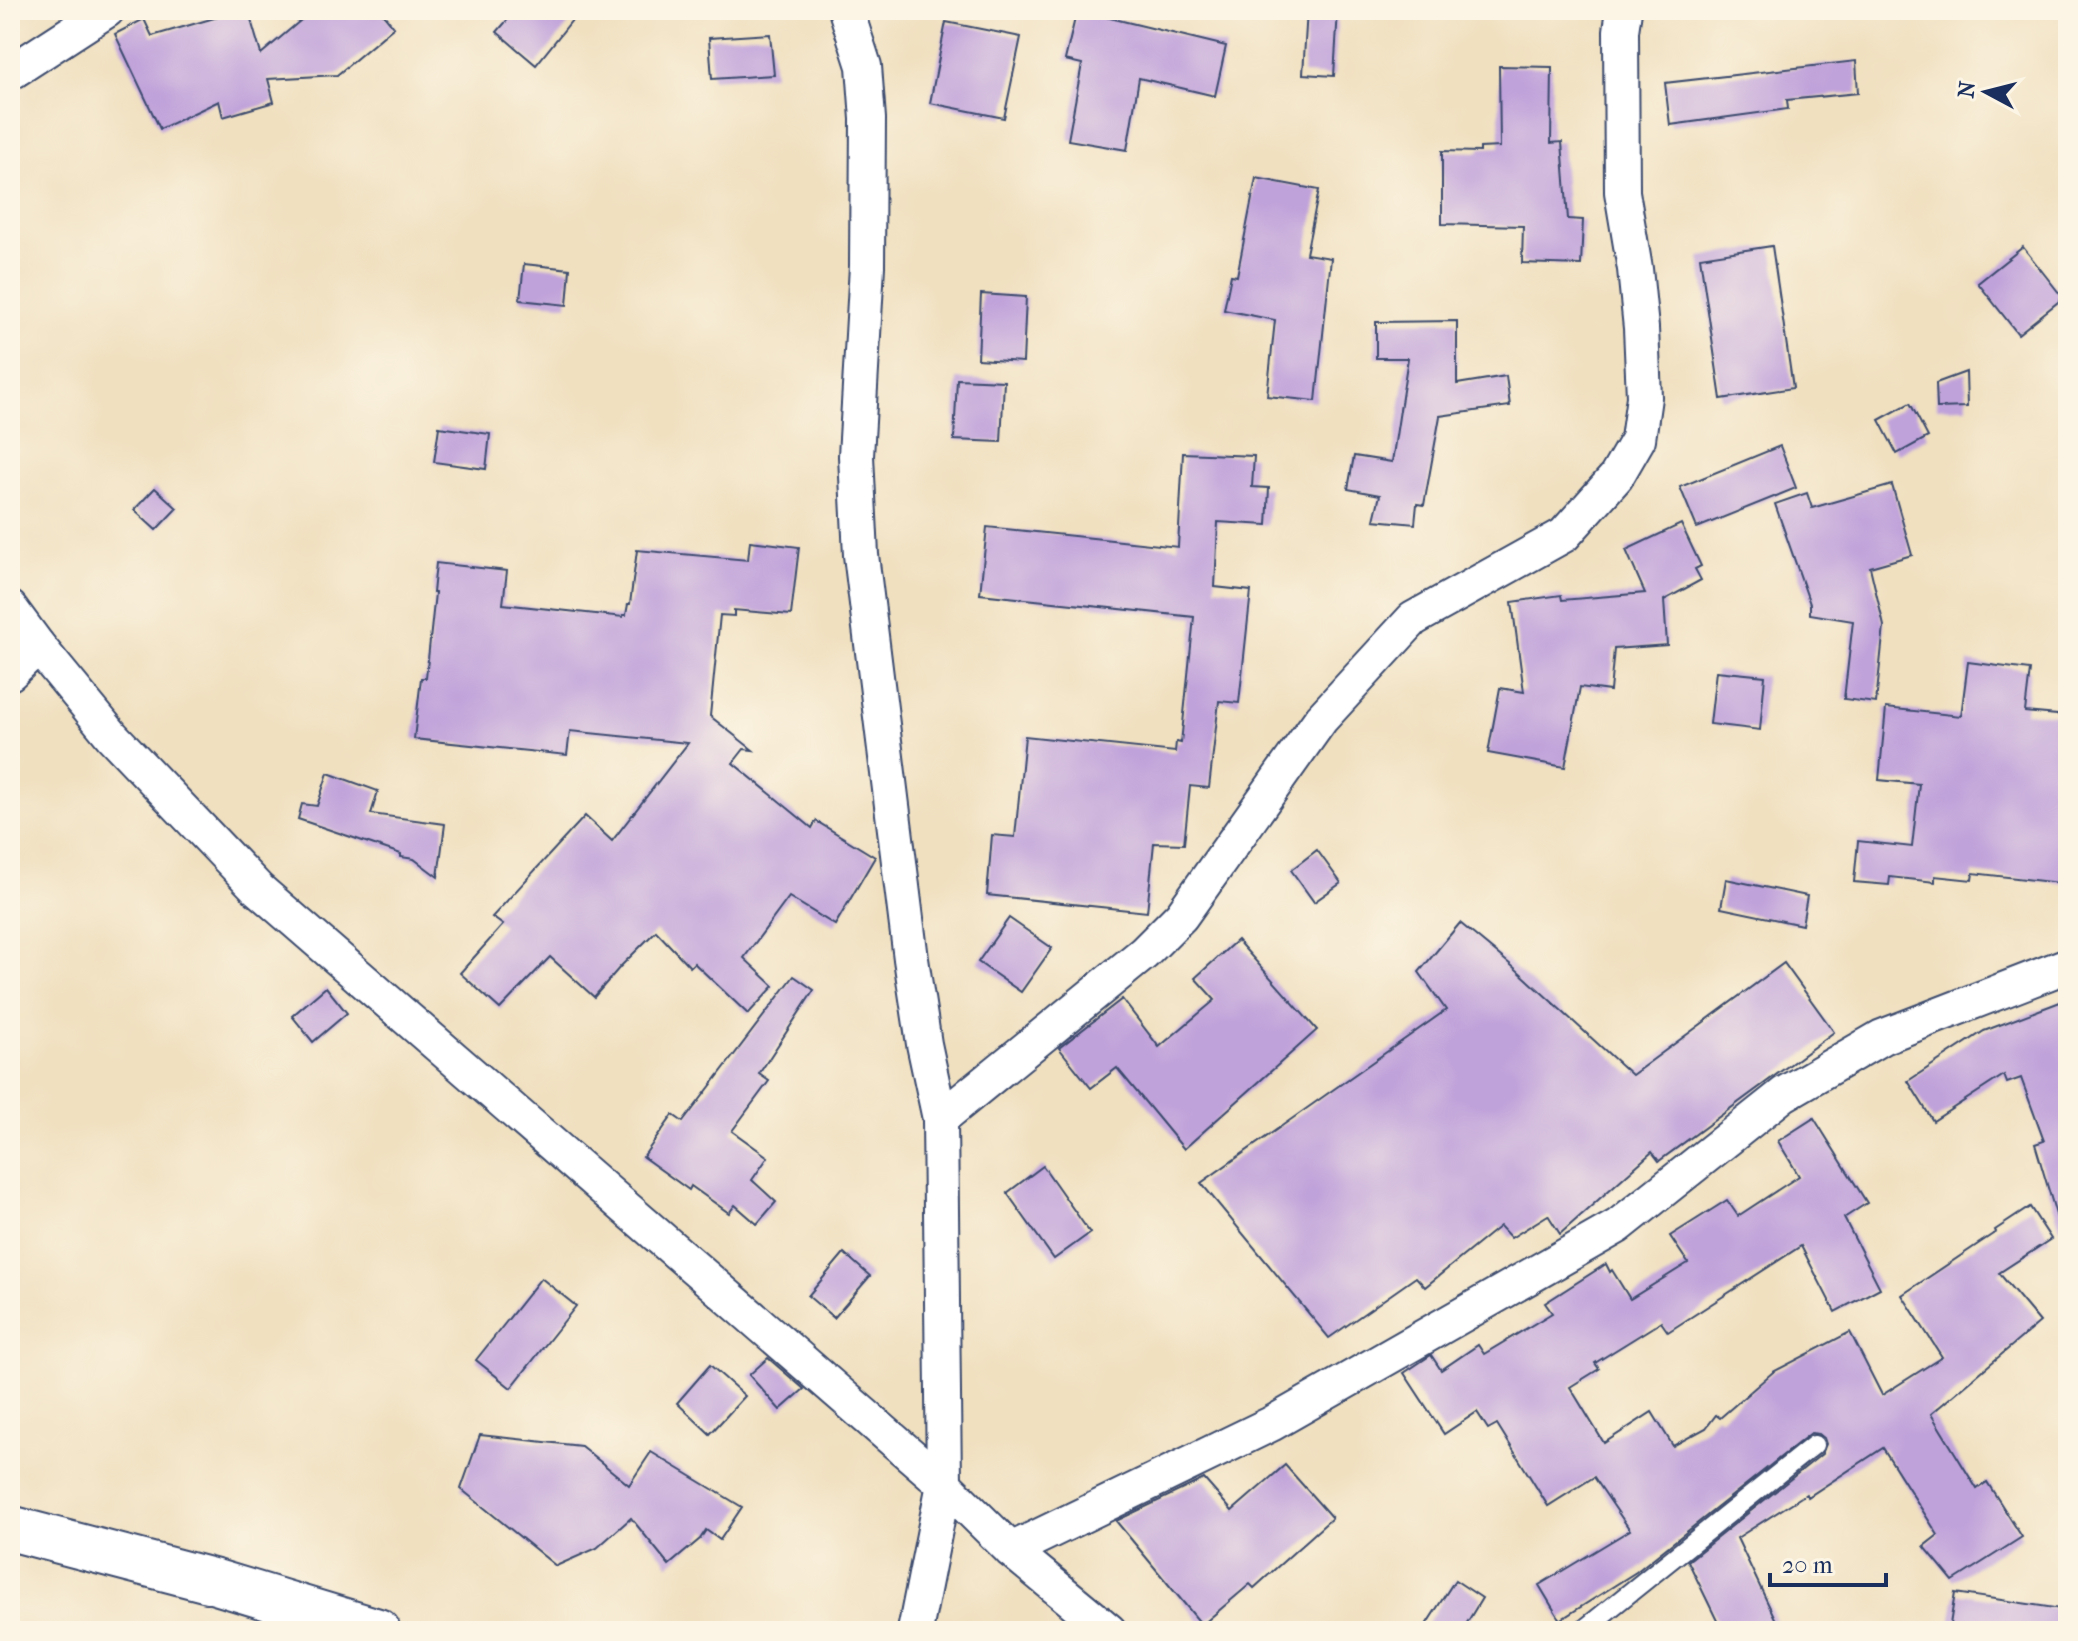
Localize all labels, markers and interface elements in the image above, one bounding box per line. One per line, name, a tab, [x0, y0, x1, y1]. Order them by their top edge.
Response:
north arrow	[1946, 52, 2026, 132]
text: N	[1953, 80, 1981, 100]
scale bar	[1770, 1537, 1886, 1587]
text: 20 m	[1782, 1551, 1833, 1579]

